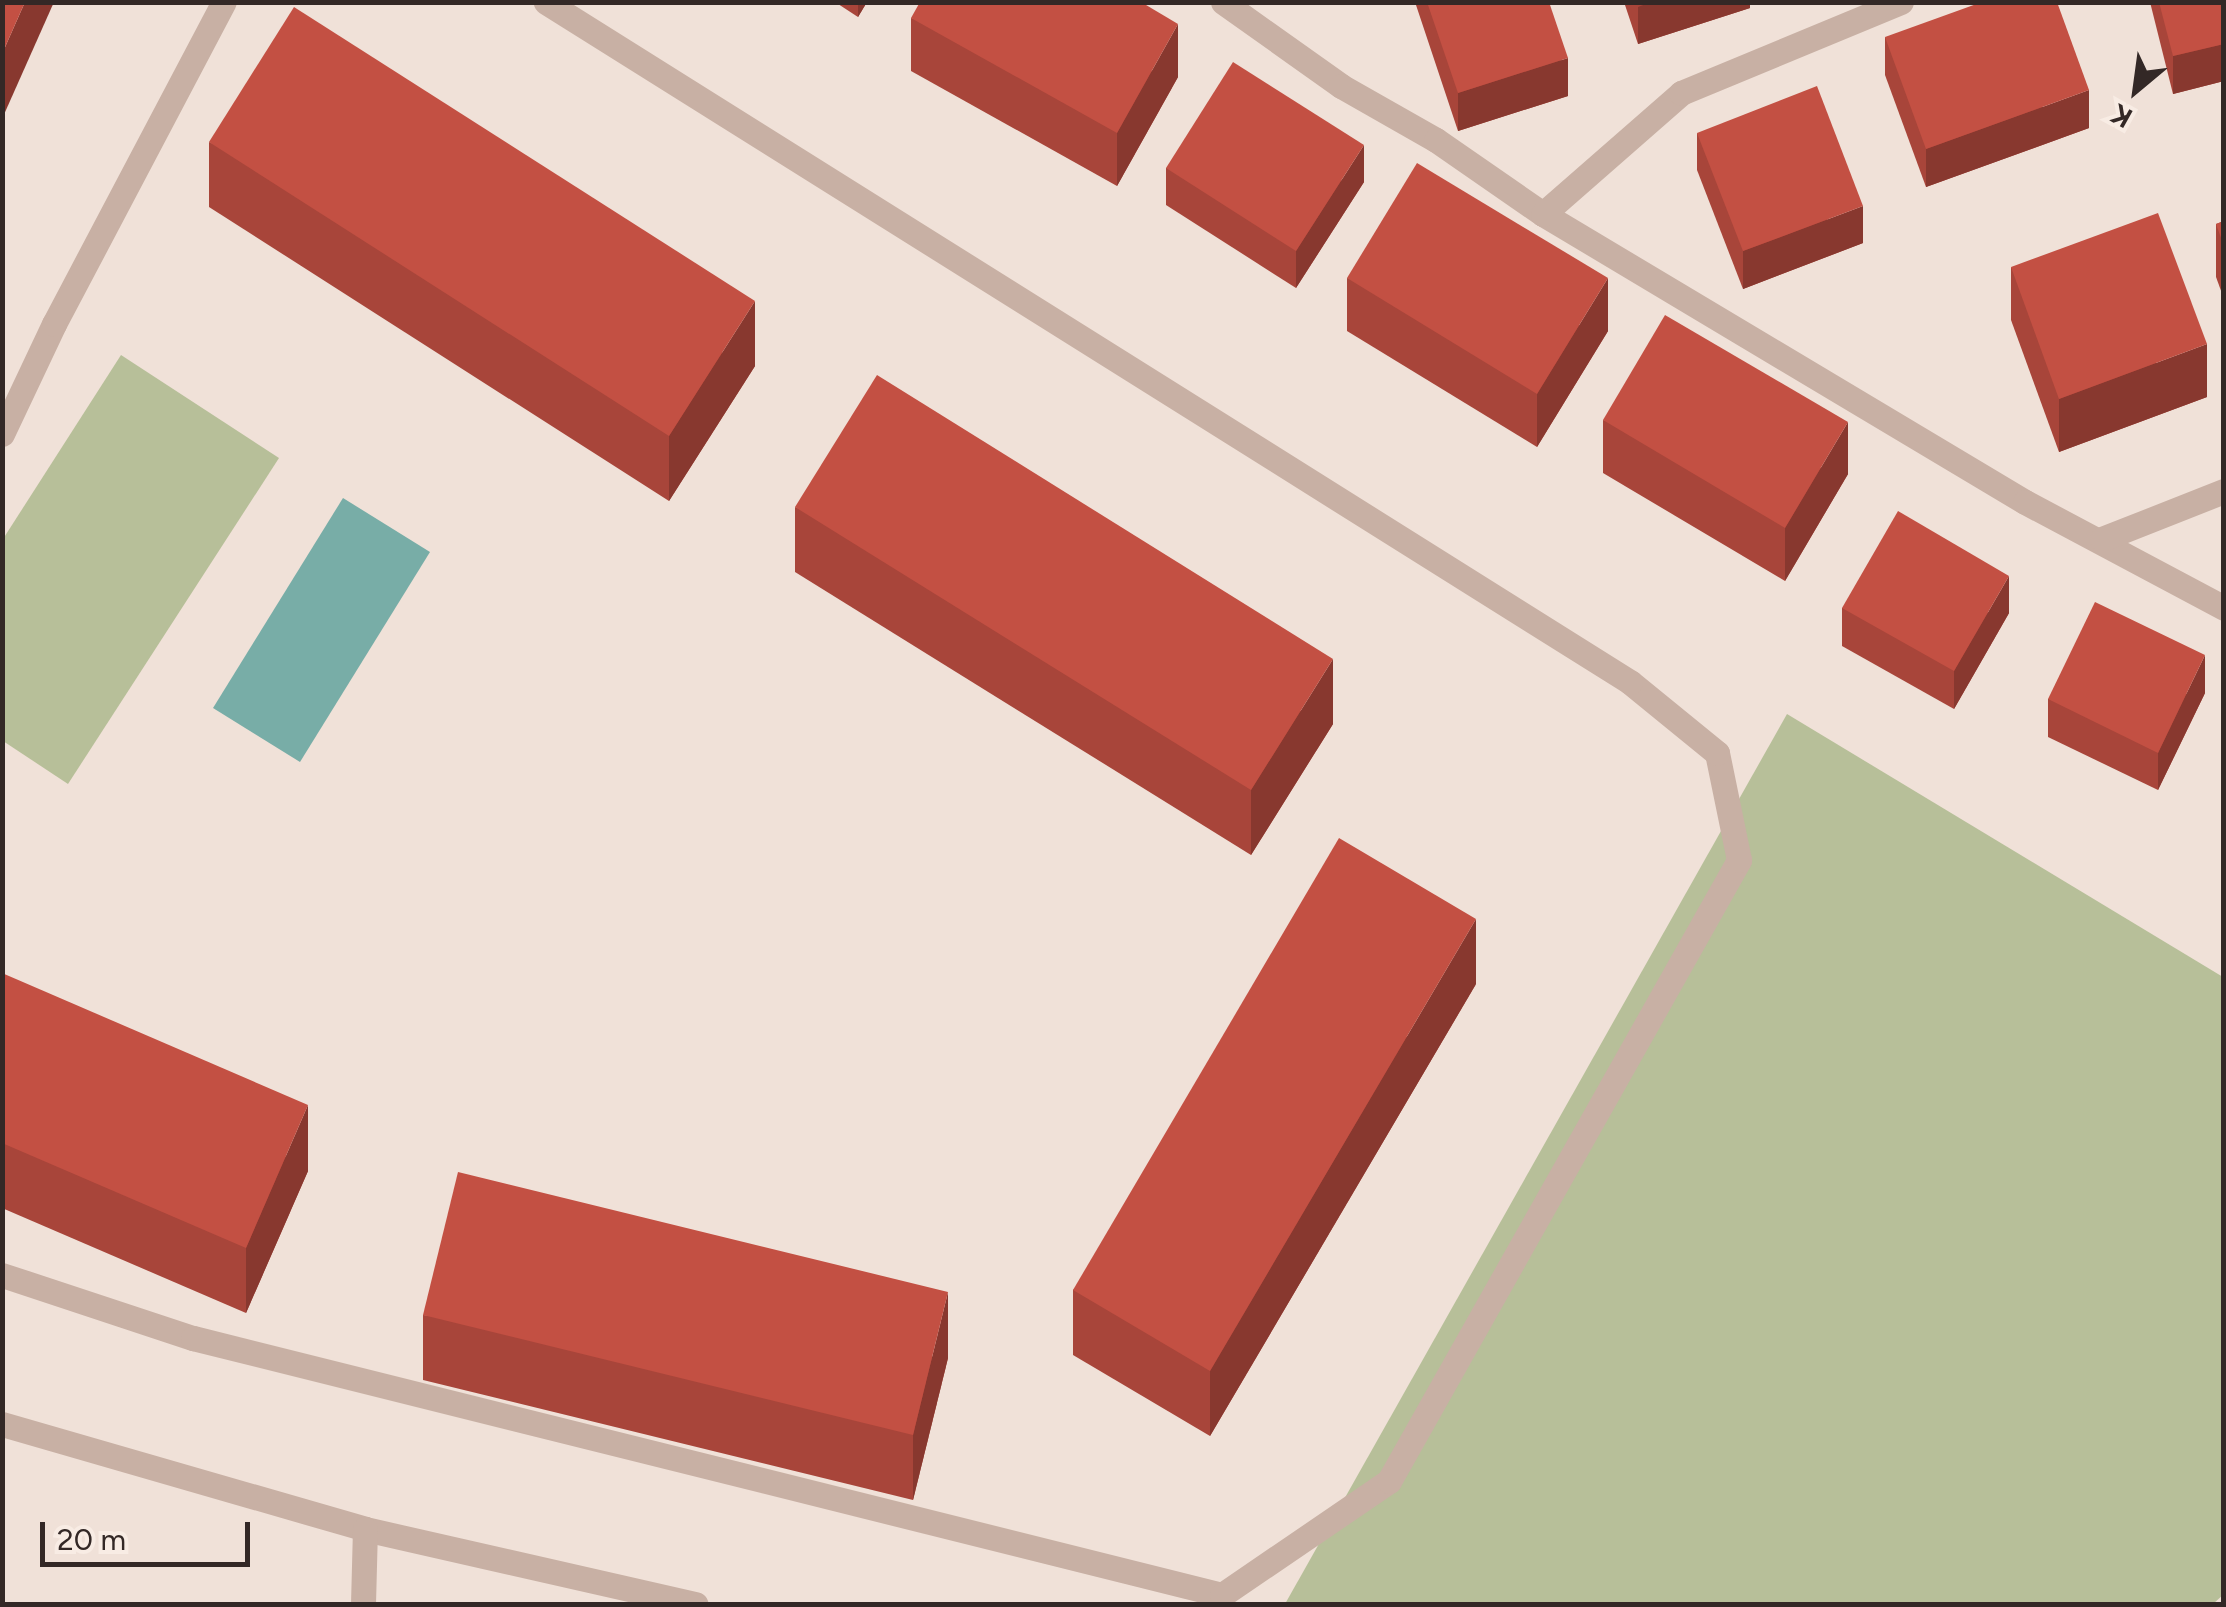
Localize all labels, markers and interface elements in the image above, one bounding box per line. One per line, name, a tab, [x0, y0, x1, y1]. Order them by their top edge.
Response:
north arrow	[2086, 40, 2186, 140]
text: K	[2105, 97, 2138, 136]
scale bar	[45, 1502, 255, 1564]
text: 20 m	[57, 1521, 126, 1558]

